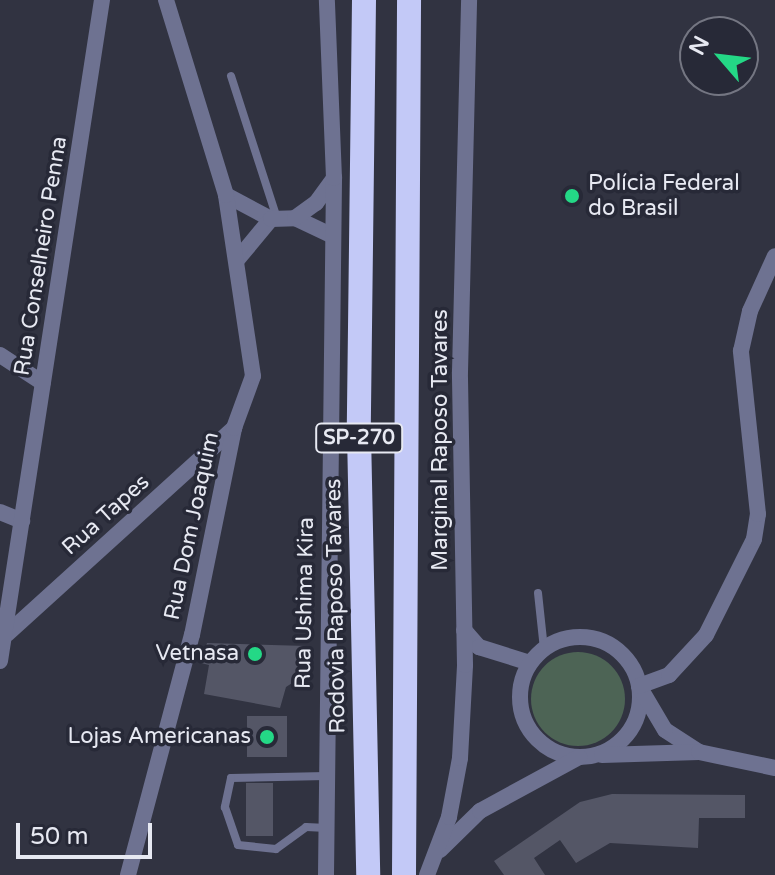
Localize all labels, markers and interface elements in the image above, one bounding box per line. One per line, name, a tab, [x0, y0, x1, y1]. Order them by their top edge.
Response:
north arrow	[679, 16, 759, 96]
text: N	[684, 32, 715, 60]
street label: Rua Conselheiro Penna	[9, 134, 73, 378]
place label: Polícia Federal do Brasil	[588, 170, 740, 222]
marker: Polícia Federal do Brasil	[563, 187, 581, 205]
street label: Marginal Raposo Tavares	[428, 309, 454, 571]
road number: SP-270	[315, 422, 403, 454]
street label: Rua Dom Joaquim	[159, 430, 225, 622]
street label: Rua Tapes	[57, 469, 155, 561]
street label: Rodovia Raposo Tavares	[321, 478, 351, 734]
street label: Rua Ushima Kira	[290, 517, 320, 689]
place label: Vetnasa	[155, 641, 239, 667]
marker: Vetnasa	[246, 645, 264, 663]
place label: Lojas Americanas	[67, 724, 251, 750]
marker: Lojas Americanas	[258, 728, 276, 746]
scale bar	[20, 807, 156, 857]
text: 50 m	[30, 822, 88, 851]

